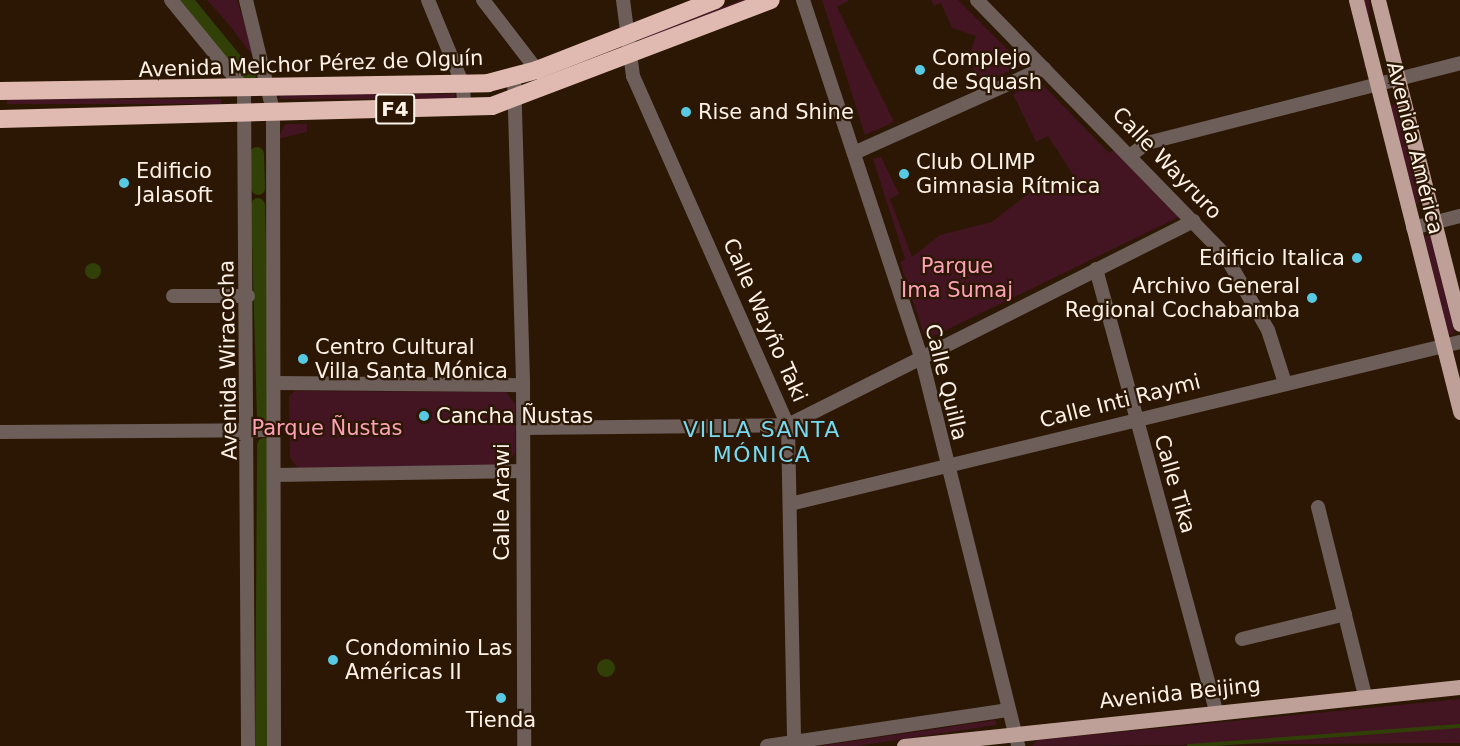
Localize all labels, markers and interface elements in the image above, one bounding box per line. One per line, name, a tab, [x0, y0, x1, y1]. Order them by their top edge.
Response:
street label: Avenida Melchor Pérez de Olguín	[138, 45, 484, 83]
place label: Complejo de Squash	[932, 45, 1042, 95]
street label: Avenida América	[1381, 59, 1449, 237]
marker: Complejo de Squash	[913, 63, 927, 77]
road number: F4	[374, 92, 416, 126]
place label: Rise and Shine	[698, 99, 854, 125]
street label: Calle Wayruro	[1107, 102, 1227, 224]
marker: Rise and Shine	[679, 105, 693, 119]
place label: Club OLIMP Gimnasia Rítmica	[916, 149, 1100, 199]
place label: Edificio Jalasoft	[136, 158, 213, 208]
marker: Club OLIMP Gimnasia Rítmica	[897, 167, 911, 181]
marker: Edificio Jalasoft	[117, 176, 131, 190]
street label: Calle Wayño Taki	[718, 234, 812, 406]
place label: Edificio Italica	[1199, 245, 1345, 271]
marker: Edificio Italica	[1350, 251, 1364, 265]
park label: Parque Ima Sumaj	[901, 253, 1013, 303]
street label: Avenida Wiracocha	[214, 260, 242, 460]
place label: Archivo General Regional Cochabamba	[1065, 273, 1300, 323]
marker: Archivo General Regional Cochabamba	[1305, 291, 1319, 305]
street label: Calle Quilla	[919, 321, 973, 443]
place label: Centro Cultural Villa Santa Mónica	[315, 334, 508, 384]
marker: Centro Cultural Villa Santa Mónica	[296, 352, 310, 366]
street label: Calle Inti Raymi	[1037, 369, 1203, 433]
place label: Cancha Ñustas	[436, 403, 593, 429]
marker: Cancha Ñustas	[417, 409, 431, 423]
park label: Parque Ñustas	[251, 415, 403, 441]
district label: VILLA SANTA MÓNICA	[683, 416, 841, 468]
street label: Calle Tika	[1149, 432, 1201, 536]
street label: Calle Arawi	[489, 443, 515, 561]
place label: Condominio Las Américas II	[345, 635, 512, 685]
marker: Condominio Las Américas II	[326, 653, 340, 667]
street label: Avenida Beijing	[1098, 672, 1262, 714]
marker: Tienda	[494, 691, 508, 705]
place label: Tienda	[466, 707, 536, 733]

